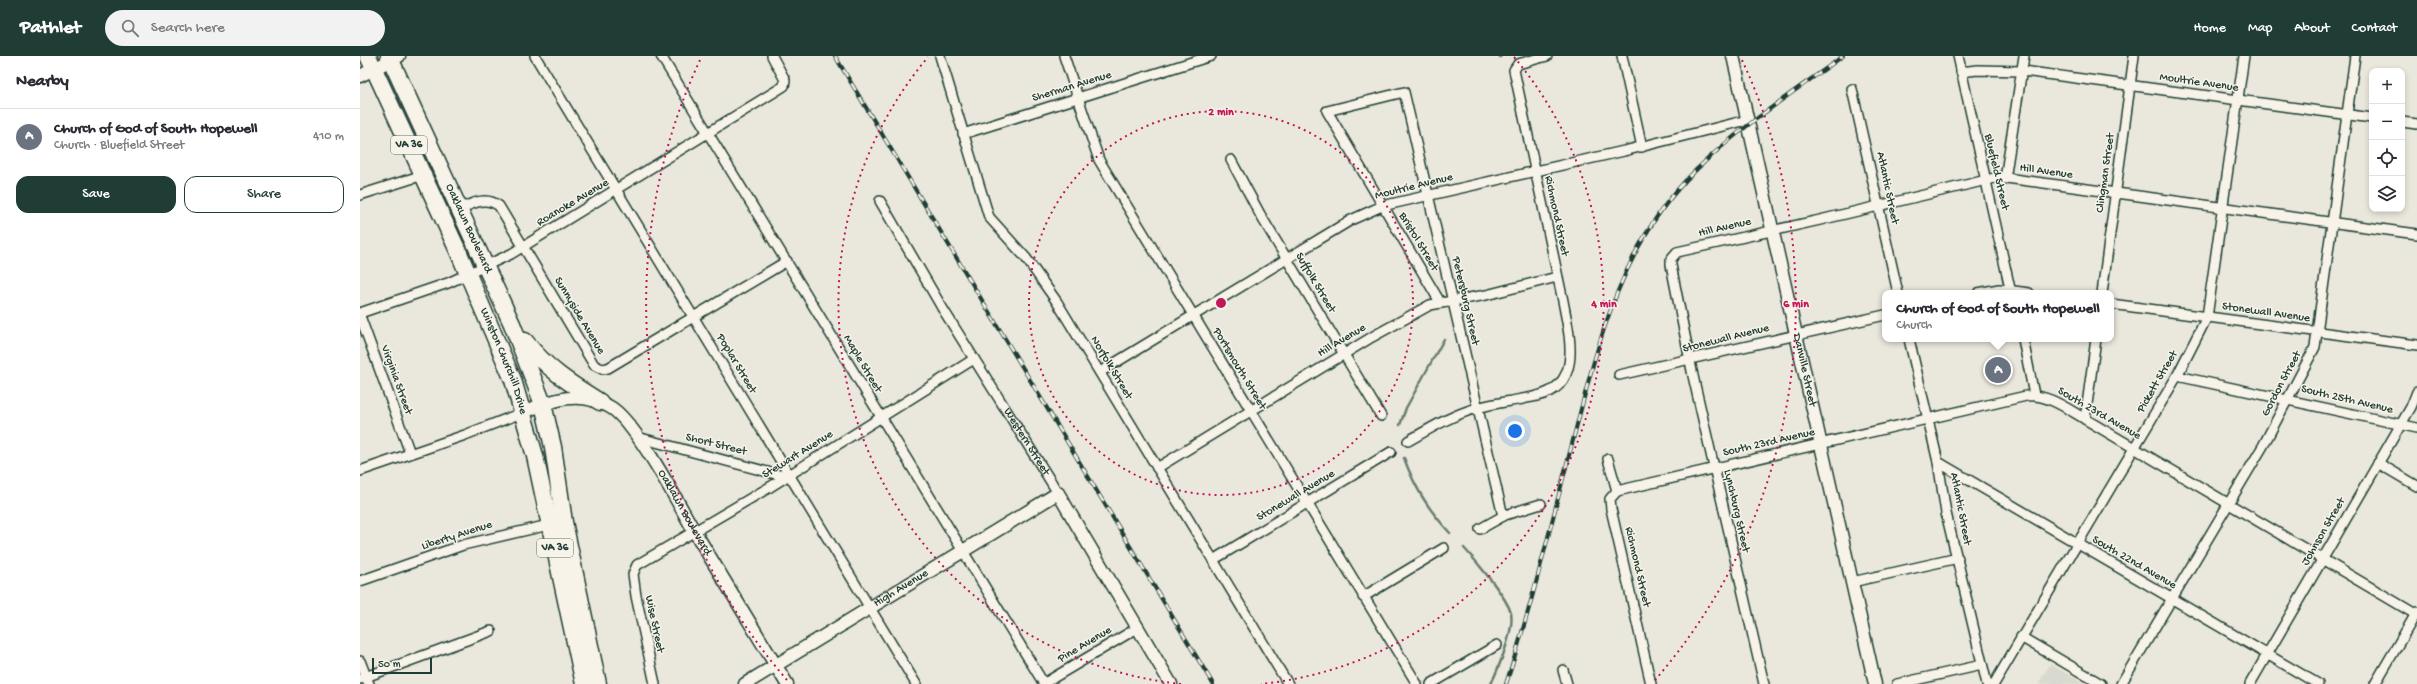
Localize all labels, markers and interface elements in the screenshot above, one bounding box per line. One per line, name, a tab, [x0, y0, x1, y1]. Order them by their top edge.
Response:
search box	[105, 10, 385, 46]
text: Pathlet	[20, 17, 81, 40]
icon: search	[119, 17, 141, 39]
text: Search here	[151, 19, 225, 37]
text: Home	[2194, 20, 2226, 37]
text: Map	[2248, 20, 2272, 37]
text: About	[2294, 20, 2330, 37]
text: Contact	[2352, 20, 2397, 37]
street label: Sherman Avenue	[1031, 68, 1114, 106]
map controls	[2369, 68, 2405, 212]
button: +	[2369, 68, 2405, 104]
street label: Moultrie Avenue	[2159, 71, 2240, 96]
text: Nearby	[16, 72, 69, 92]
button: −	[2369, 104, 2405, 140]
text: 2 min	[1208, 106, 1234, 120]
text: Church of God of South Hopewell	[54, 120, 258, 138]
text: A	[25, 129, 33, 144]
text: 410 m	[313, 129, 344, 144]
street label: Clingman Street	[2094, 131, 2119, 214]
street label: Bluefield Street	[1980, 132, 2012, 212]
road number: VA 36	[391, 136, 427, 154]
text: Church · Bluefield Street	[54, 138, 184, 153]
button: locate	[2369, 140, 2405, 176]
street label: Atlantic Street	[1873, 151, 1902, 226]
street label: Hill Avenue	[2018, 161, 2074, 183]
street label: Moultrie Avenue	[1374, 170, 1455, 203]
street label: Richmond Street	[1541, 175, 1572, 259]
button: Save	[16, 176, 176, 213]
button: Share	[184, 176, 344, 213]
street label: Roanoke Avenue	[534, 176, 612, 230]
button: layers	[2369, 176, 2405, 212]
street label: Oaklawn Boulevard	[442, 182, 495, 276]
street label: Bristol Street	[1394, 209, 1442, 275]
street label: Hill Avenue	[1697, 215, 1754, 241]
street label: Suffolk Street	[1292, 250, 1339, 317]
street label: Petersburg Street	[1448, 254, 1482, 348]
street label: Sunnyside Avenue	[550, 275, 608, 358]
popup	[1882, 290, 2114, 342]
centre of rings	[1214, 296, 1228, 310]
text: 4 min	[1590, 298, 1617, 312]
text: 6 min	[1783, 298, 1809, 312]
text: Church of God of South Hopewell	[1896, 300, 2100, 318]
street label: Stonewall Avenue	[2221, 300, 2312, 326]
street label: Winston Churchill Drive	[476, 306, 530, 417]
text: Church	[1896, 318, 1932, 333]
street label: Hill Avenue	[1315, 321, 1369, 361]
street label: Stonewall Avenue	[1681, 321, 1772, 357]
street label: Portsmouth Street	[1209, 325, 1270, 413]
street label: Poplar Street	[712, 331, 760, 397]
street label: Danville Street	[1789, 331, 1819, 409]
street label: Maple Street	[839, 333, 885, 396]
street label: Norfolk Street	[1087, 334, 1136, 403]
street label: Virginia Street	[377, 342, 415, 418]
street label: Pickett Street	[2134, 347, 2182, 416]
street label: Gordon Street	[2259, 348, 2306, 419]
pin: A	[1985, 355, 2011, 385]
street label: South 25th Avenue	[2300, 383, 2395, 418]
street label: South 23rd Avenue	[2055, 384, 2144, 444]
street label: Western Street	[1000, 406, 1053, 479]
your location	[1505, 421, 1525, 441]
street label: South 23rd Avenue	[1722, 425, 1817, 460]
street label: Stewart Avenue	[760, 427, 837, 482]
street label: Short Street	[684, 431, 749, 460]
street label: Stonewall Avenue	[1254, 467, 1338, 525]
street label: Oaklawn Boulevard	[654, 468, 715, 559]
street label: Lynchburg Street	[1720, 468, 1753, 555]
street label: Atlantic Street	[1946, 472, 1974, 547]
street label: Johnson Street	[2299, 495, 2350, 568]
street label: Liberty Avenue	[420, 518, 495, 554]
street label: Richmond Street	[1621, 526, 1653, 609]
street label: South 22nd Avenue	[2089, 533, 2179, 593]
road number: VA 36	[537, 539, 573, 557]
street label: High Avenue	[871, 566, 932, 611]
street label: Wise Street	[641, 594, 667, 655]
street label: Pine Avenue	[1055, 623, 1115, 667]
scale bar	[372, 656, 432, 675]
text: 50 m	[378, 659, 400, 671]

